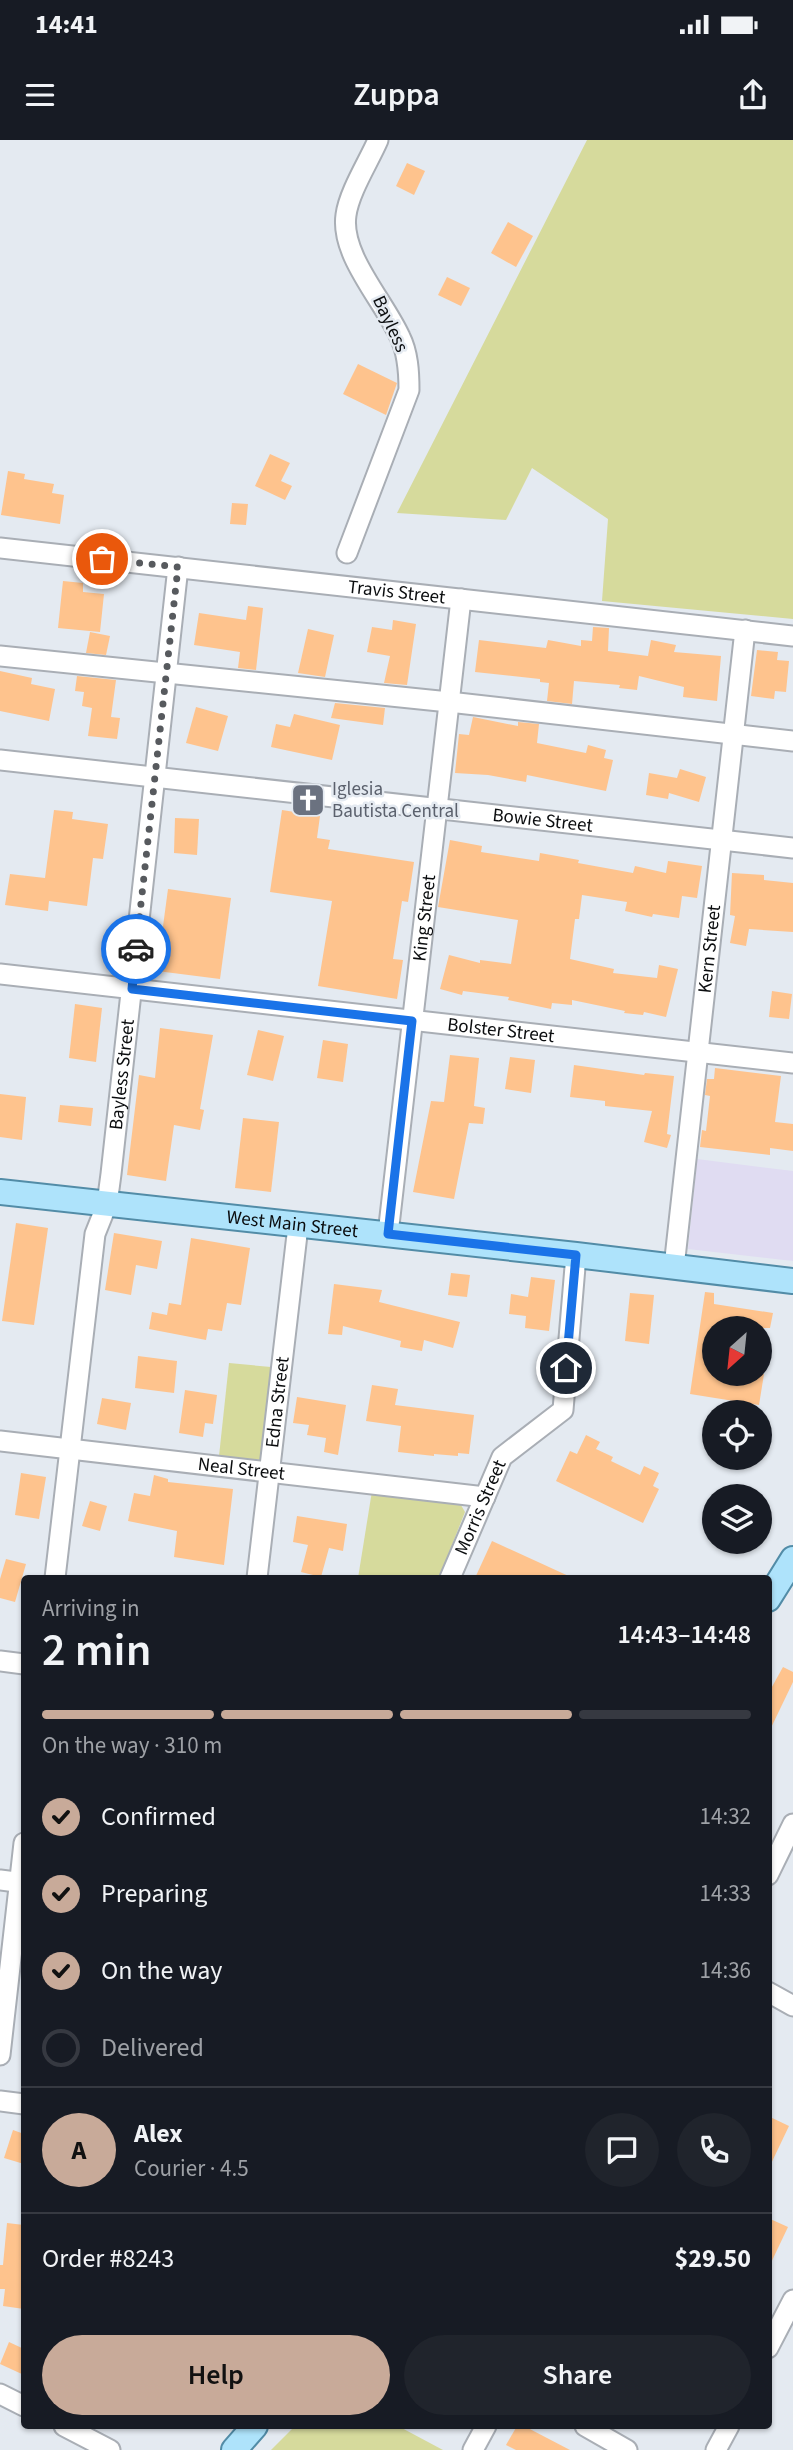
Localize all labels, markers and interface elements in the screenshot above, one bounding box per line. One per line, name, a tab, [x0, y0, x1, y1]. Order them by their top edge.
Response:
text: 14:41	[35, 6, 98, 43]
text: Zuppa	[353, 72, 440, 118]
icon: menu	[21, 76, 59, 114]
icon: share	[734, 76, 772, 114]
street label: Bayless	[365, 291, 415, 357]
pin	[72, 529, 132, 589]
icon: bag	[83, 540, 121, 578]
street label: Travis Street	[346, 573, 447, 611]
place label: Iglesia Bautista Central	[332, 776, 459, 825]
church icon: Iglesia Bautista Central	[289, 781, 327, 819]
street label: Bowie Street	[491, 801, 595, 839]
street label: King Street	[406, 873, 443, 963]
street label: Kern Street	[691, 903, 728, 995]
courier	[101, 914, 171, 984]
icon: car	[117, 930, 155, 968]
street label: Bolster Street	[446, 1011, 556, 1050]
street label: Bayless Street	[102, 1017, 142, 1131]
street label: West Main Street	[225, 1203, 360, 1245]
north arrow	[702, 1316, 772, 1386]
map controls	[702, 1316, 772, 1554]
pin	[536, 1338, 596, 1398]
icon: home	[547, 1349, 585, 1387]
street label: Edna Street	[259, 1354, 296, 1449]
button: locate	[702, 1400, 772, 1470]
street label: Neal Street	[196, 1450, 287, 1487]
street label: Morris Street	[448, 1455, 513, 1559]
button: layers	[702, 1484, 772, 1554]
text: Arriving in	[42, 1592, 140, 1625]
text: 14:43–14:48	[618, 1616, 751, 1653]
text: 2 min	[42, 1618, 151, 1683]
text: On the way · 310 m	[42, 1729, 222, 1762]
icon: check	[42, 1798, 80, 1836]
text: Confirmed	[101, 1798, 216, 1835]
text: 14:32	[700, 1800, 751, 1833]
icon: check	[42, 1875, 80, 1913]
text: Preparing	[101, 1875, 207, 1912]
text: 14:33	[700, 1877, 751, 1910]
icon: check	[42, 1952, 80, 1990]
text: On the way	[101, 1952, 222, 1989]
text: 14:36	[700, 1954, 751, 1987]
text: Delivered	[101, 2029, 204, 2066]
button: chat	[585, 2113, 659, 2187]
button: phone	[677, 2113, 751, 2187]
text: Alex	[134, 2115, 183, 2152]
text: A	[72, 2132, 86, 2169]
text: Courier · 4.5	[134, 2152, 249, 2185]
text: Order #8243	[42, 2240, 174, 2277]
text: $29.50	[675, 2240, 751, 2277]
button: Help	[42, 2335, 390, 2415]
button: Share	[404, 2335, 751, 2415]

